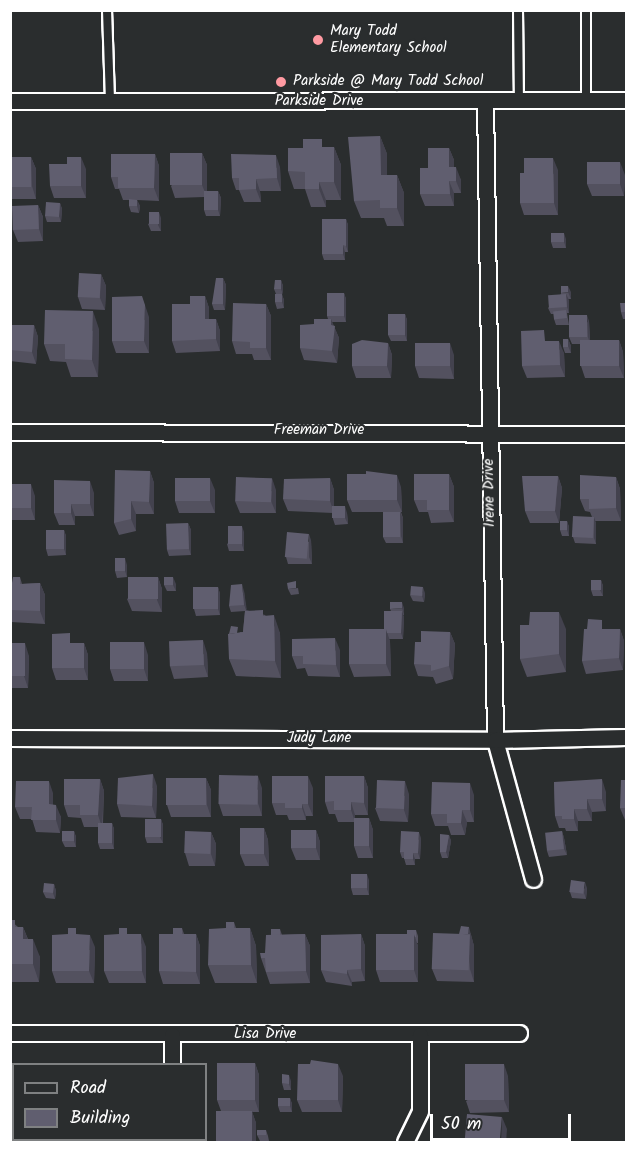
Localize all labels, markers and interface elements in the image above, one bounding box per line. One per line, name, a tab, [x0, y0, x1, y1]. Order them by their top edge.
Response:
place label: Mary Todd Elementary School	[330, 22, 447, 57]
marker: Mary Todd Elementary School	[311, 33, 325, 47]
place label: Parkside @ Mary Todd School	[293, 73, 484, 91]
marker: Parkside @ Mary Todd School	[274, 75, 288, 89]
street label: Parkside Drive	[275, 93, 363, 111]
street label: Freeman Drive	[274, 422, 364, 440]
street label: Irene Drive	[480, 459, 500, 527]
street label: Judy Lane	[287, 730, 351, 748]
street label: Lisa Drive	[234, 1026, 296, 1044]
legend	[12, 1063, 207, 1141]
text: Road	[70, 1074, 106, 1103]
scale bar	[433, 1102, 574, 1140]
text: Building	[70, 1104, 130, 1133]
text: 50 m	[441, 1110, 481, 1139]

